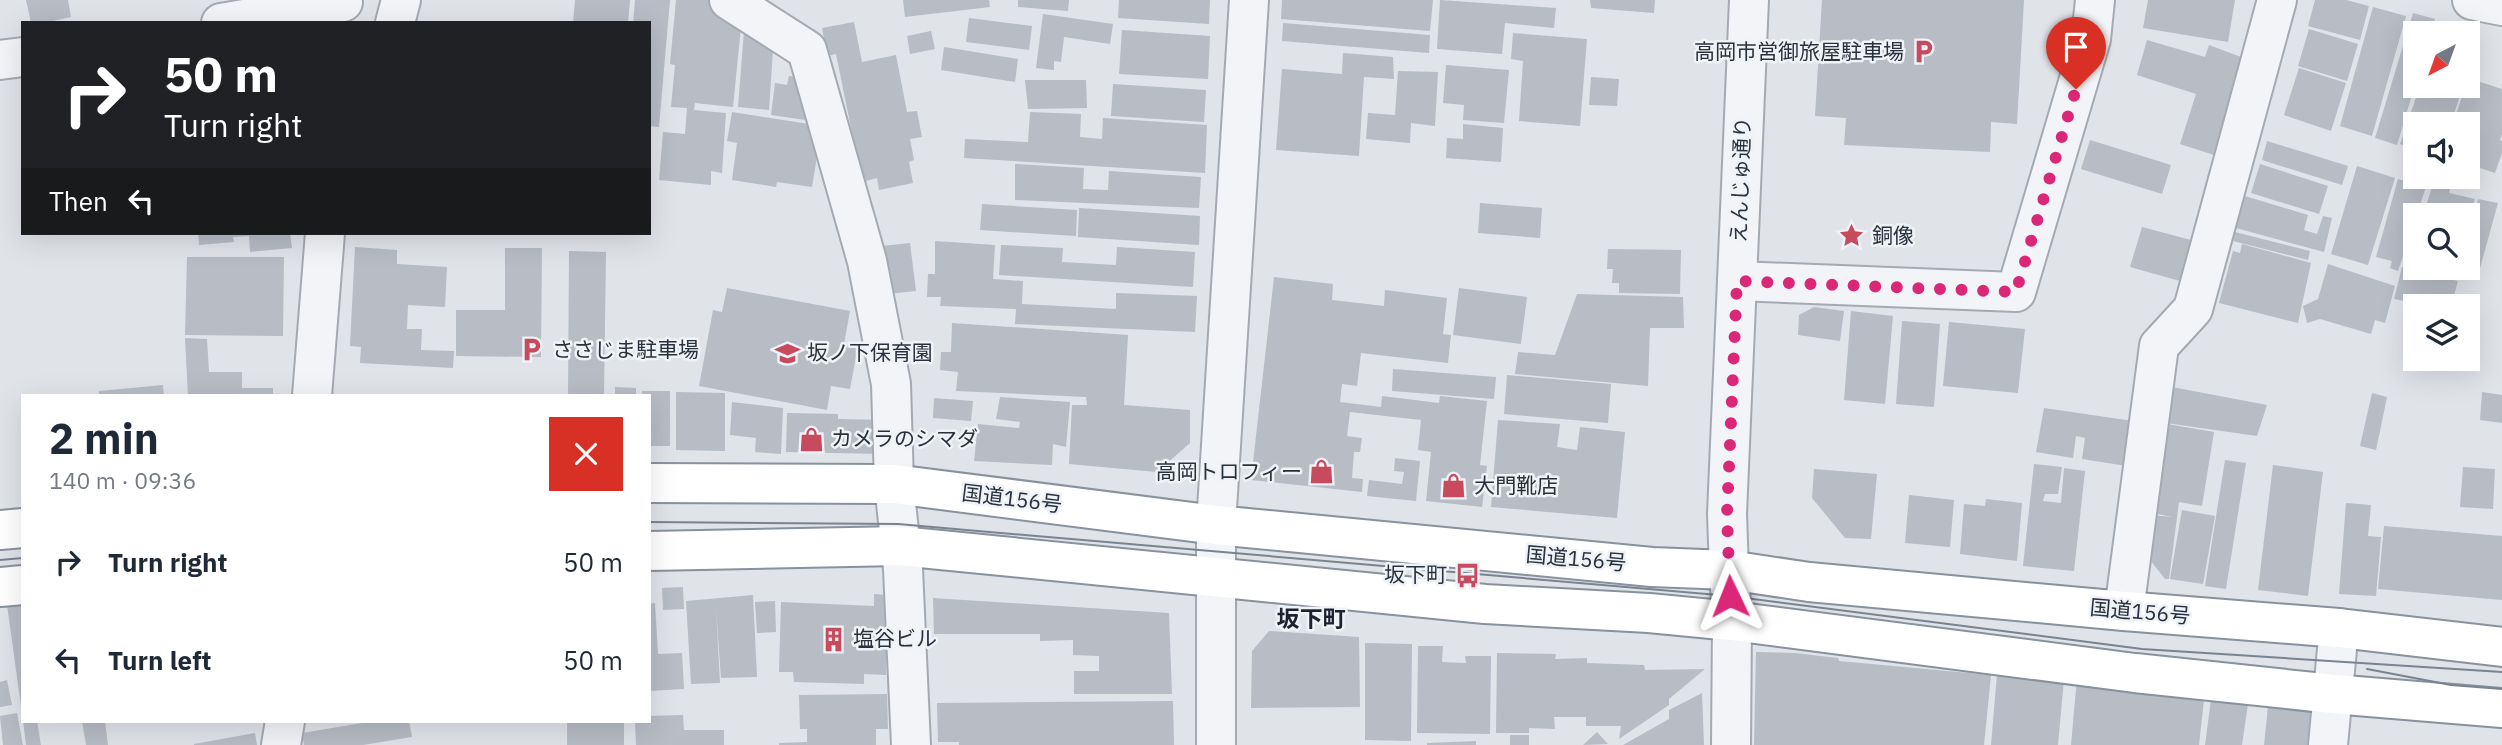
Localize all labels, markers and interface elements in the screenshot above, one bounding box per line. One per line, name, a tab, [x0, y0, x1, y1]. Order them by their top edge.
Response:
pin	[2046, 17, 2106, 89]
north arrow	[2403, 21, 2480, 98]
map controls	[2403, 21, 2480, 371]
icon: arrive	[2057, 28, 2095, 66]
place label: 高岡市営御旅屋駐車場	[1694, 37, 1904, 65]
parking icon: 高岡市営御旅屋駐車場	[1910, 38, 1938, 66]
text: 50 m	[164, 42, 278, 105]
icon: right	[49, 49, 140, 140]
text: Turn right	[164, 104, 302, 146]
button: sound	[2403, 112, 2480, 189]
street label: えんじゅ通り	[1724, 117, 1756, 243]
icon: left	[122, 182, 160, 220]
text: Then	[49, 184, 108, 218]
button: search	[2403, 203, 2480, 280]
place label: 銅像	[1872, 221, 1914, 249]
place icon: 銅像	[1838, 222, 1866, 250]
button: layers	[2403, 294, 2480, 371]
place label: ささじま駐車場	[552, 335, 699, 363]
parking icon: ささじま駐車場	[518, 336, 546, 364]
place label: 坂ノ下保育園	[807, 338, 933, 366]
school or university icon: 坂ノ下保育園	[773, 339, 801, 367]
text: 2 min	[49, 411, 159, 466]
button: close	[549, 417, 623, 491]
place label: カメラのシマダ	[831, 424, 978, 452]
shop icon: カメラのシマダ	[797, 425, 825, 453]
place label: 高岡トロフィー	[1155, 457, 1302, 485]
shop icon: 高岡トロフィー	[1308, 458, 1336, 486]
text: 140 m · 09:36	[49, 465, 196, 495]
place label: 大門靴店	[1474, 471, 1558, 499]
shop icon: 大門靴店	[1440, 472, 1468, 500]
street label: 国道156号	[960, 478, 1064, 518]
street label: 国道156号	[1525, 540, 1628, 576]
icon: right	[49, 543, 87, 581]
text: Turn right	[108, 545, 227, 579]
text: 50 m	[563, 545, 623, 579]
position arrow	[1693, 559, 1767, 633]
place label: 坂下町	[1384, 560, 1447, 588]
bus stop icon: 坂下町	[1453, 561, 1481, 589]
street label: 国道156号	[2089, 593, 2192, 629]
district label: 坂下町	[1277, 603, 1346, 633]
place label: 塩谷ビル	[853, 624, 937, 652]
building icon: 塩谷ビル	[819, 625, 847, 653]
icon: left	[49, 641, 87, 679]
text: Turn left	[108, 643, 211, 677]
text: 50 m	[563, 643, 623, 677]

